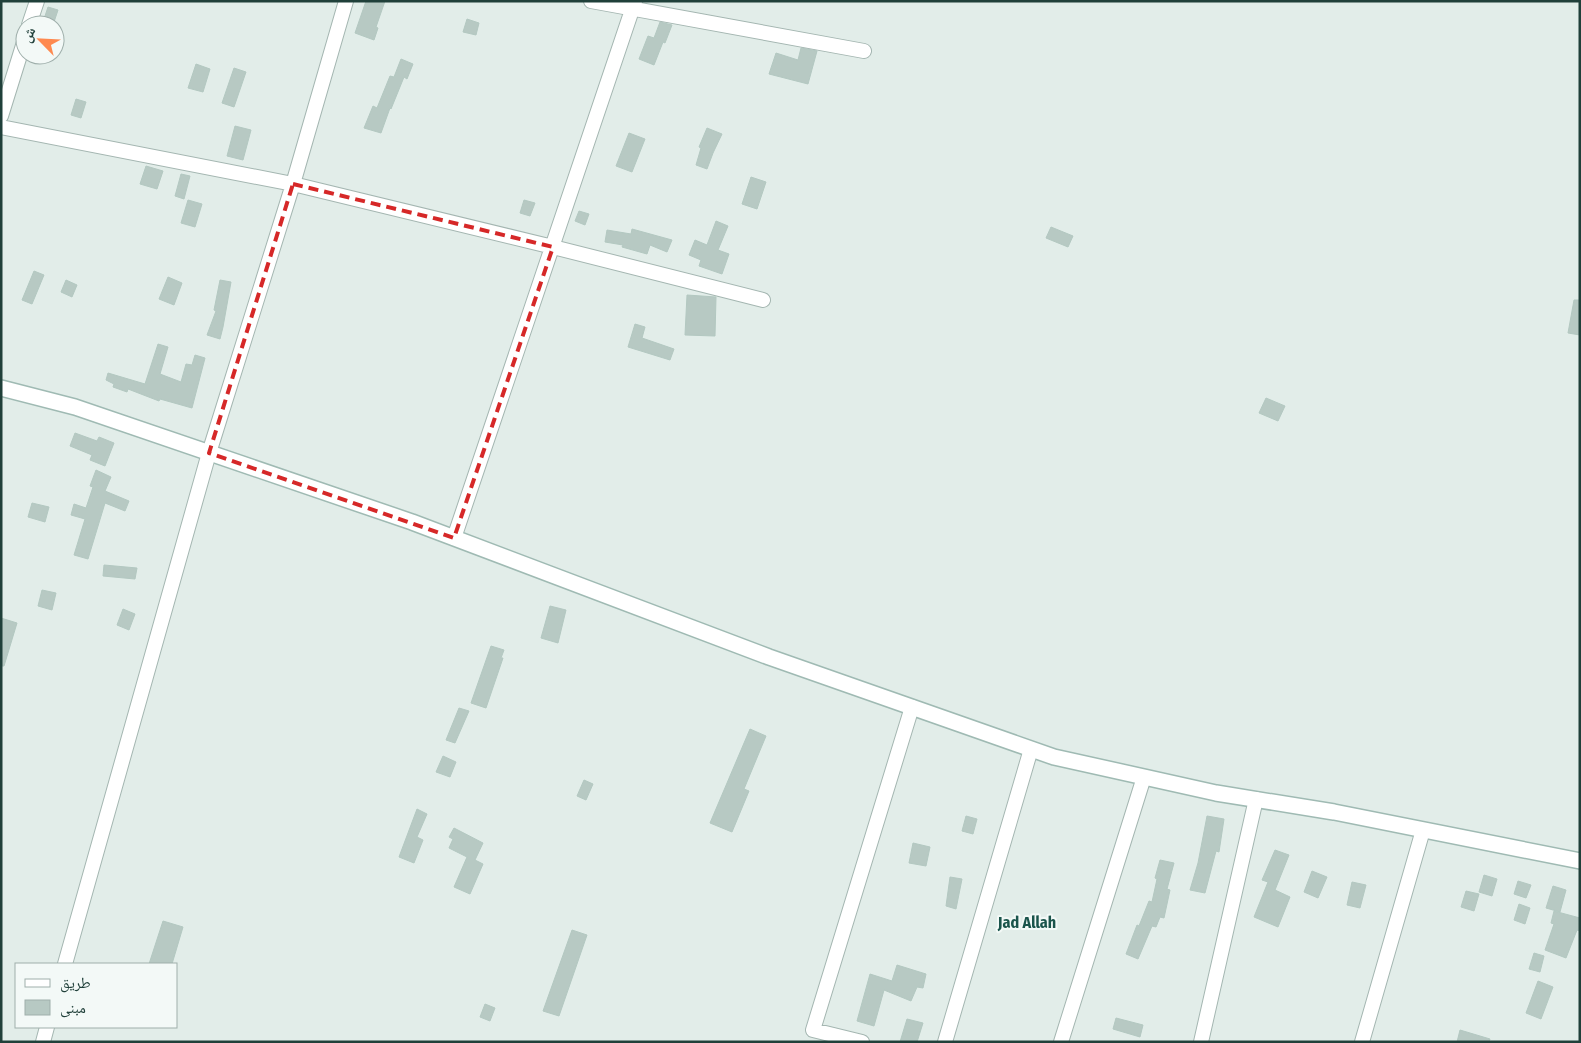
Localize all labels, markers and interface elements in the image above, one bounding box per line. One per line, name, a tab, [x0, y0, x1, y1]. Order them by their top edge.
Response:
north arrow	[15, 15, 65, 65]
text: ش	[18, 25, 39, 45]
district label: Jad Allah	[997, 913, 1056, 932]
legend	[15, 963, 178, 1028]
text: طريق	[60, 974, 91, 993]
text: مبنى	[60, 999, 86, 1018]

